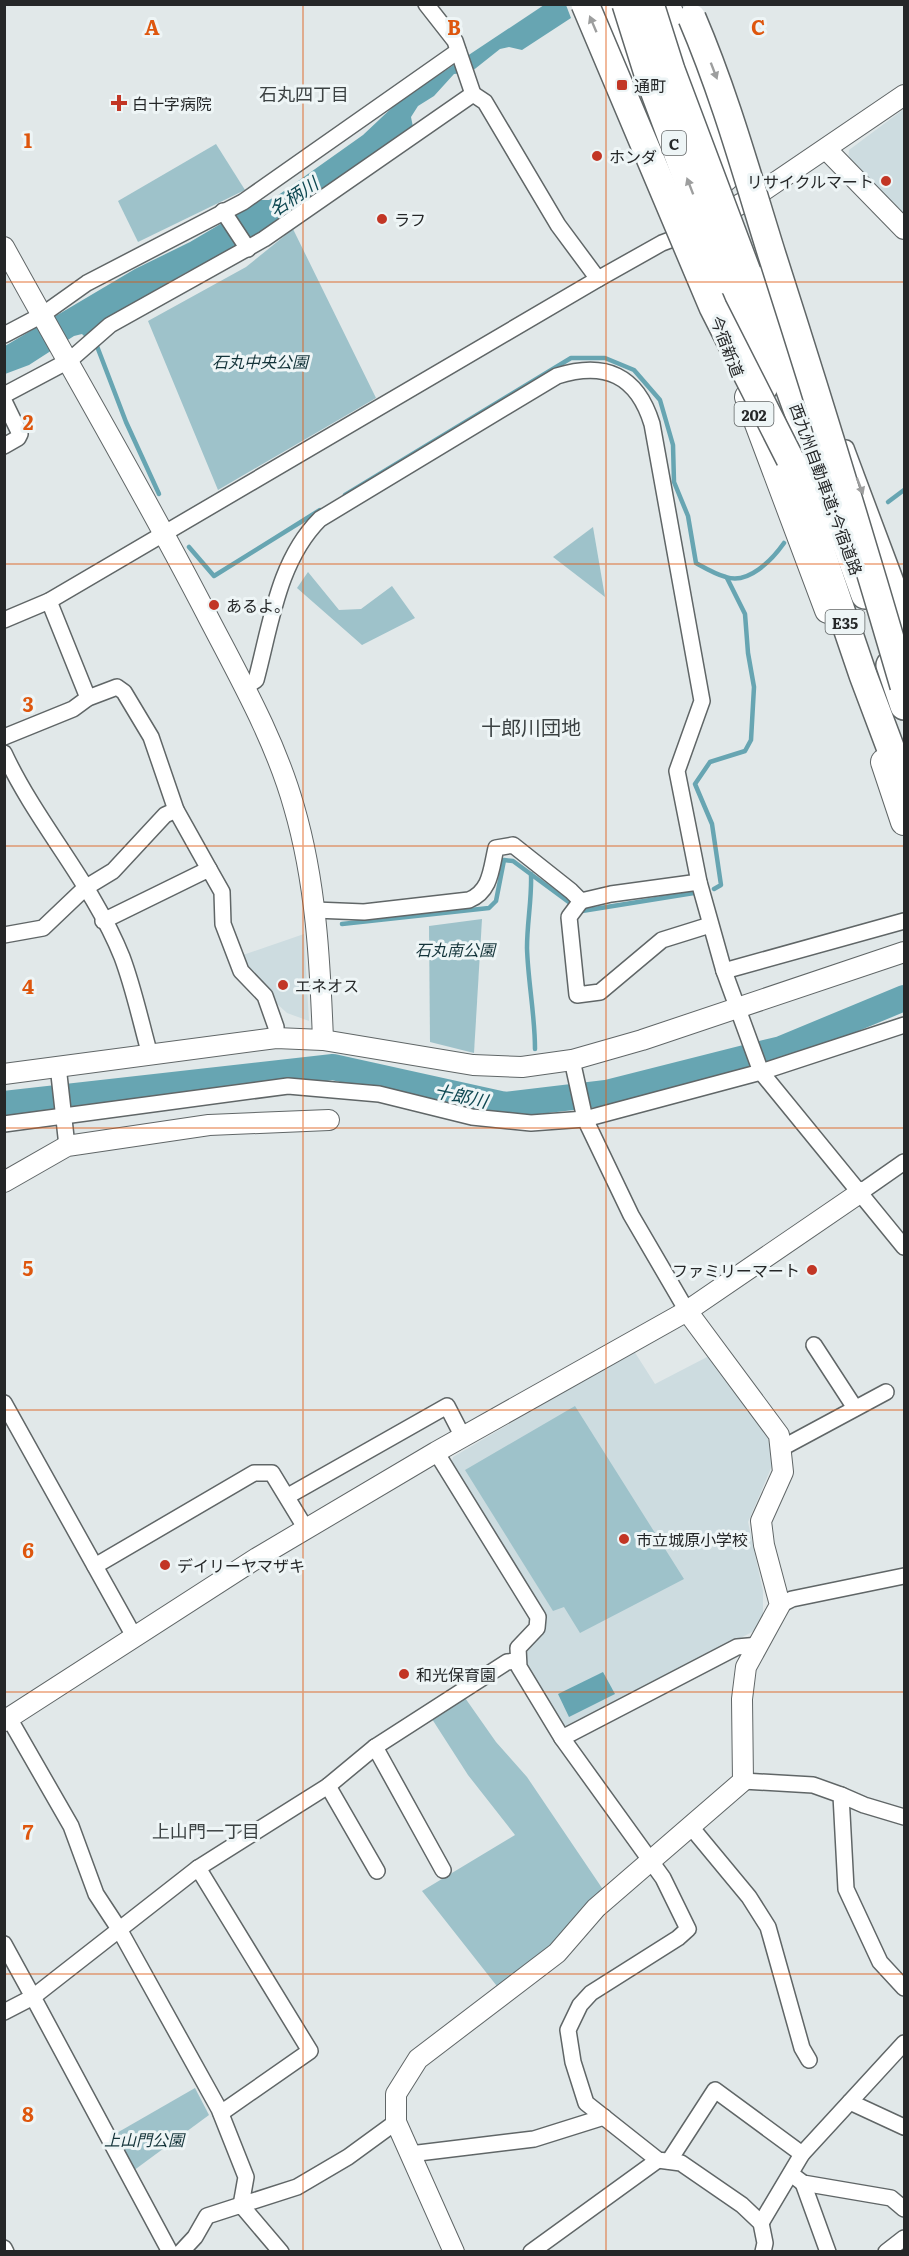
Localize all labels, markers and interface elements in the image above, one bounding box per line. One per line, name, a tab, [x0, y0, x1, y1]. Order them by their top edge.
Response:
text: A	[144, 11, 160, 41]
text: B	[447, 11, 461, 41]
text: C	[751, 11, 765, 41]
one-way arrow	[588, 14, 598, 32]
one-way arrow	[710, 63, 720, 81]
place label: 通町	[634, 73, 666, 97]
marker: 通町	[615, 78, 629, 92]
district label: 石丸四丁目	[259, 80, 349, 107]
place label: 白十字病院	[132, 91, 212, 115]
marker: 白十字病院	[110, 94, 128, 112]
text: 1	[24, 124, 32, 154]
road number: C	[662, 131, 686, 155]
place label: ホンダ	[609, 144, 657, 168]
marker: ホンダ	[590, 149, 604, 163]
water label: 名柄川	[263, 169, 325, 222]
place label: リサイクルマート	[747, 169, 874, 193]
marker: リサイクルマート	[879, 174, 893, 188]
one-way arrow	[685, 177, 694, 195]
place label: ラフ	[394, 207, 426, 231]
marker: ラフ	[375, 212, 389, 226]
street label: 今宿新道	[705, 312, 751, 380]
park label: 石丸中央公園	[212, 349, 310, 373]
street label: 西九州自動車道;今宿道路	[785, 400, 869, 578]
road number: 202	[734, 402, 774, 426]
text: 2	[23, 406, 34, 436]
one-way arrow	[856, 477, 865, 495]
place label: あるよ。	[226, 593, 290, 617]
marker: あるよ。	[207, 598, 221, 612]
road number: E35	[826, 610, 864, 634]
text: 3	[22, 688, 34, 718]
district label: 十郎川団地	[481, 711, 581, 741]
park label: 石丸南公園	[415, 937, 497, 961]
text: 4	[22, 970, 34, 1000]
place label: エネオス	[295, 973, 359, 997]
marker: エネオス	[276, 978, 290, 992]
water label: 十郎川	[432, 1076, 492, 1114]
text: 5	[23, 1252, 34, 1282]
place label: ファミリーマート	[672, 1258, 800, 1282]
marker: ファミリーマート	[805, 1263, 819, 1277]
place label: 市立城原小学校	[636, 1527, 748, 1551]
marker: 市立城原小学校	[617, 1532, 631, 1546]
text: 6	[22, 1534, 34, 1564]
place label: デイリーヤマザキ	[177, 1553, 305, 1577]
marker: デイリーヤマザキ	[158, 1558, 172, 1572]
place label: 和光保育園	[416, 1662, 496, 1686]
marker: 和光保育園	[397, 1667, 411, 1681]
text: 7	[23, 1816, 34, 1846]
district label: 上山門一丁目	[152, 1817, 260, 1844]
text: 8	[22, 2098, 34, 2128]
park label: 上山門公園	[104, 2127, 186, 2151]

